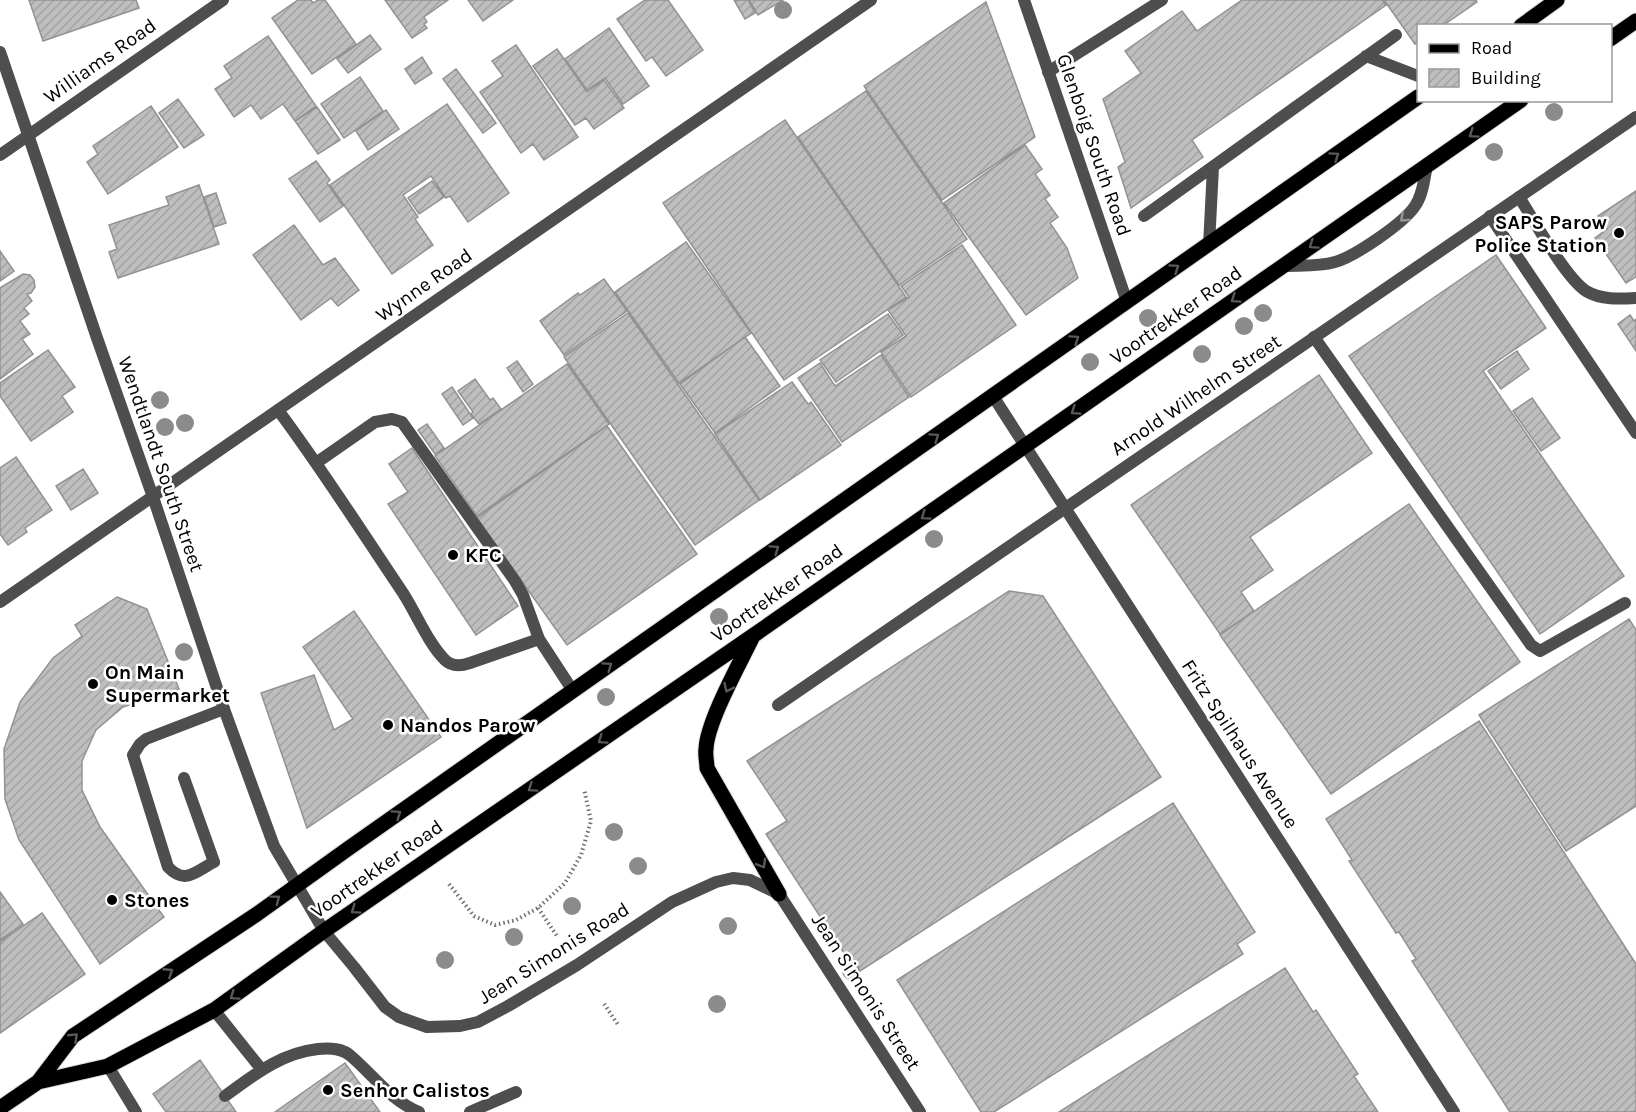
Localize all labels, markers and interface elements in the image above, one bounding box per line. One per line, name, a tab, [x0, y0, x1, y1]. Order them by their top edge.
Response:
street label: Williams Road	[39, 14, 161, 108]
legend	[1417, 24, 1612, 102]
text: Road	[1471, 37, 1512, 59]
street label: Glenboig South Road	[1052, 51, 1136, 239]
text: Building	[1471, 67, 1541, 89]
one-way arrow	[1469, 127, 1480, 138]
one-way arrow	[1328, 152, 1339, 163]
one-way arrow	[1400, 211, 1410, 222]
place label: SAPS Parow Police Station	[1475, 211, 1607, 257]
marker: SAPS Parow Police Station	[1612, 226, 1626, 240]
one-way arrow	[1309, 238, 1320, 249]
street label: Wynne Road	[371, 243, 477, 327]
street label: Voortrekker Road	[1106, 261, 1246, 369]
one-way arrow	[1168, 264, 1179, 275]
one-way arrow	[1231, 292, 1242, 303]
street label: Arnold Wilhelm Street	[1107, 329, 1286, 460]
one-way arrow	[1068, 335, 1079, 346]
street label: Wendtlandt South Street	[113, 353, 209, 575]
one-way arrow	[1071, 404, 1082, 415]
one-way arrow	[928, 433, 939, 444]
one-way arrow	[921, 509, 932, 520]
street label: Voortrekker Road	[707, 539, 847, 647]
place label: KFC	[465, 544, 502, 567]
one-way arrow	[768, 545, 779, 556]
marker: KFC	[446, 548, 460, 562]
street label: Fritz Spilhaus Avenue	[1177, 655, 1303, 833]
place label: On Main Supermarket	[105, 661, 230, 707]
one-way arrow	[602, 662, 613, 673]
marker: On Main Supermarket	[86, 677, 100, 691]
one-way arrow	[724, 681, 736, 692]
place label: Nandos Parow	[400, 714, 535, 737]
marker: Nandos Parow	[381, 718, 395, 732]
one-way arrow	[597, 733, 608, 744]
one-way arrow	[528, 781, 539, 792]
one-way arrow	[390, 810, 401, 821]
street label: Voortrekker Road	[307, 815, 447, 923]
one-way arrow	[755, 858, 766, 868]
place label: Stones	[124, 889, 190, 912]
marker: Stones	[105, 893, 119, 907]
one-way arrow	[270, 896, 281, 907]
street label: Jean Simonis Road	[474, 897, 634, 1009]
one-way arrow	[350, 903, 361, 914]
street label: Jean Simonis Street	[807, 909, 925, 1075]
one-way arrow	[163, 967, 173, 979]
one-way arrow	[229, 989, 240, 1000]
one-way arrow	[66, 1034, 77, 1045]
place label: Senhor Calistos	[340, 1079, 490, 1102]
marker: Senhor Calistos	[321, 1083, 335, 1097]

